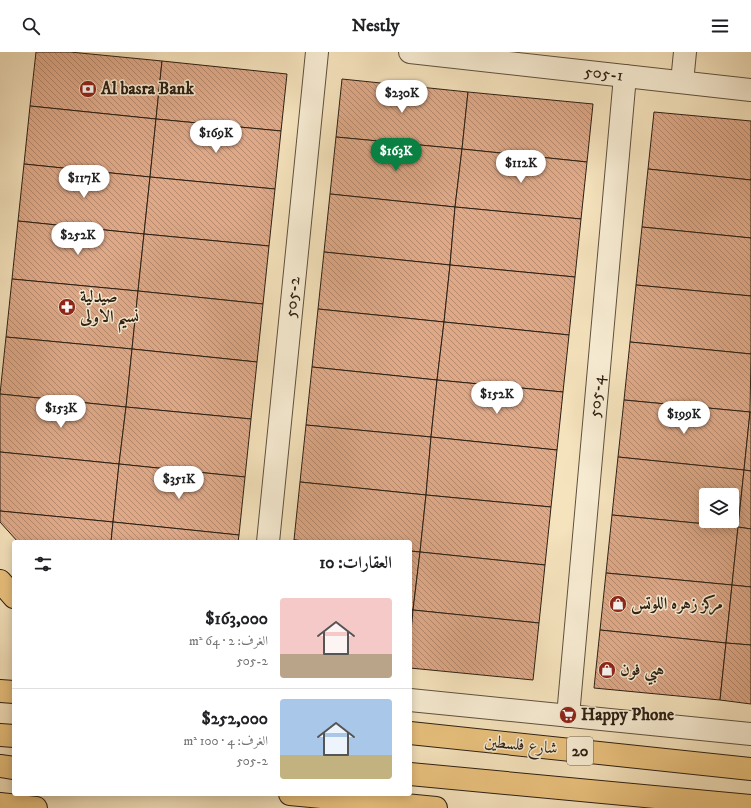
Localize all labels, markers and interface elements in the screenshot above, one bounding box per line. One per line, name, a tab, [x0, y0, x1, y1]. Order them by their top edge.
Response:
icon: search	[20, 15, 42, 37]
text: Nestly	[352, 15, 399, 37]
icon: menu	[709, 15, 731, 37]
street label: 505-1	[583, 60, 625, 87]
place label: Al basra Bank	[100, 78, 194, 100]
bank icon: Al basra Bank	[78, 79, 98, 99]
pin: $230K	[374, 80, 430, 114]
text: $230K	[385, 85, 419, 101]
pin: $169K	[188, 120, 244, 154]
text: $169K	[199, 125, 233, 141]
pin: $163K	[368, 138, 424, 172]
text: $163K	[380, 143, 412, 159]
pin: $112K	[493, 150, 549, 184]
text: $112K	[505, 155, 537, 171]
pin: $117K	[56, 165, 112, 199]
text: $117K	[68, 170, 100, 186]
pin: $252K	[50, 222, 106, 256]
text: $252K	[60, 227, 96, 243]
street label: 505-2	[279, 275, 306, 319]
place label: صيدلية نسيم الاولى	[79, 286, 139, 333]
pharmacy icon: صيدلية نسيم الاولى	[57, 297, 77, 317]
street label: 505-4	[584, 373, 609, 419]
pin: $152K	[469, 381, 525, 415]
text: $152K	[480, 386, 514, 402]
pin: $153K	[33, 395, 89, 429]
text: $153K	[45, 400, 77, 416]
pin: $199K	[656, 401, 712, 435]
text: $199K	[667, 406, 701, 422]
pin: $351K	[151, 466, 207, 500]
text: $351K	[163, 471, 195, 487]
map controls	[699, 488, 739, 528]
button: layers	[699, 488, 739, 528]
text: العقارات: 10	[319, 552, 392, 574]
icon: filters	[32, 553, 54, 575]
place label: مركز زهره اللوتس	[631, 593, 723, 615]
shop icon: مركز زهره اللوتس	[608, 594, 628, 614]
text: $163,000	[205, 608, 268, 630]
icon: home	[312, 614, 360, 662]
text: الغرف: 2 · 64 m²	[189, 633, 268, 649]
text: 505-2	[236, 653, 268, 669]
place label: هبي فون	[620, 659, 665, 686]
shop icon: هبي فون	[597, 660, 617, 680]
place label: Happy Phone	[581, 704, 674, 726]
supermarket icon: Happy Phone	[558, 705, 578, 725]
text: $252,000	[201, 708, 268, 730]
icon: home	[312, 715, 360, 763]
street label: شارع فلسطين	[483, 730, 559, 762]
text: الغرف: 4 · 100 m²	[183, 733, 268, 749]
road number: 20	[567, 737, 593, 765]
text: 505-2	[236, 753, 268, 769]

